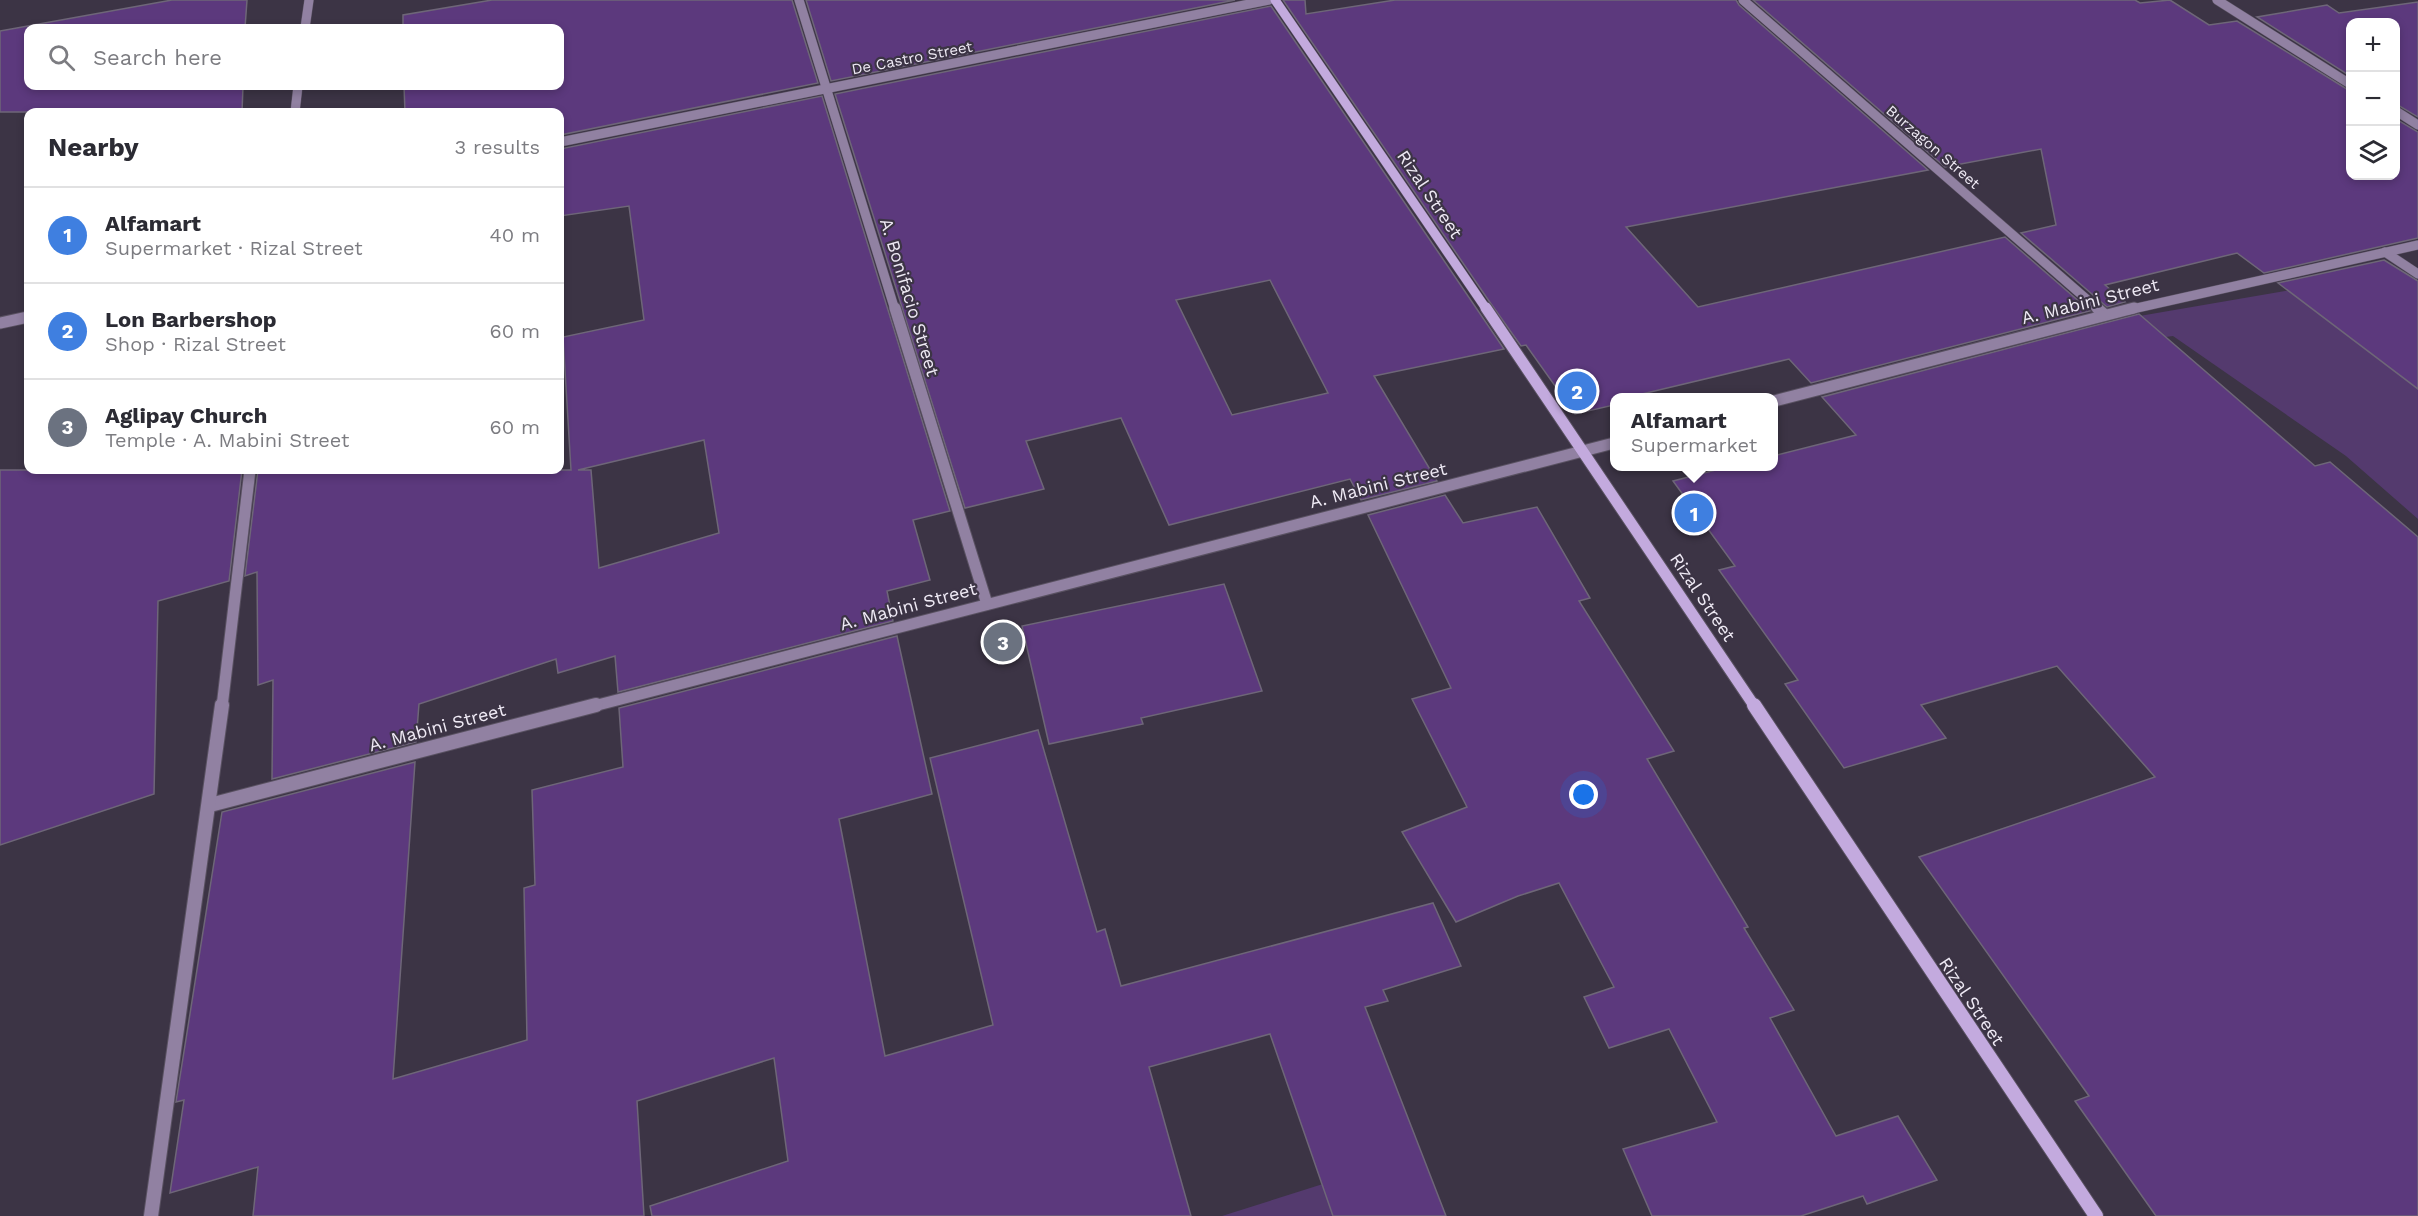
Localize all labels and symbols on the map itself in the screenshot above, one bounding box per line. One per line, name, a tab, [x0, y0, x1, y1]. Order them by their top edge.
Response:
street label: De Castro Street	[850, 37, 975, 79]
street label: Burzagon Street	[1882, 101, 1984, 193]
street label: Rizal Street	[1393, 146, 1467, 242]
street label: A. Bonifacio Street	[876, 215, 944, 379]
street label: A. Mabini Street	[2019, 274, 2161, 328]
pin: 2	[1558, 368, 1596, 414]
street label: A. Mabini Street	[1307, 458, 1449, 512]
pin: 1	[1674, 490, 1714, 536]
street label: Rizal Street	[1666, 549, 1740, 645]
street label: A. Mabini Street	[837, 578, 979, 634]
pin: 3	[984, 620, 1022, 664]
street label: A. Mabini Street	[366, 699, 508, 755]
your location	[1569, 780, 1598, 809]
street label: Rizal Street	[1935, 953, 2009, 1049]

